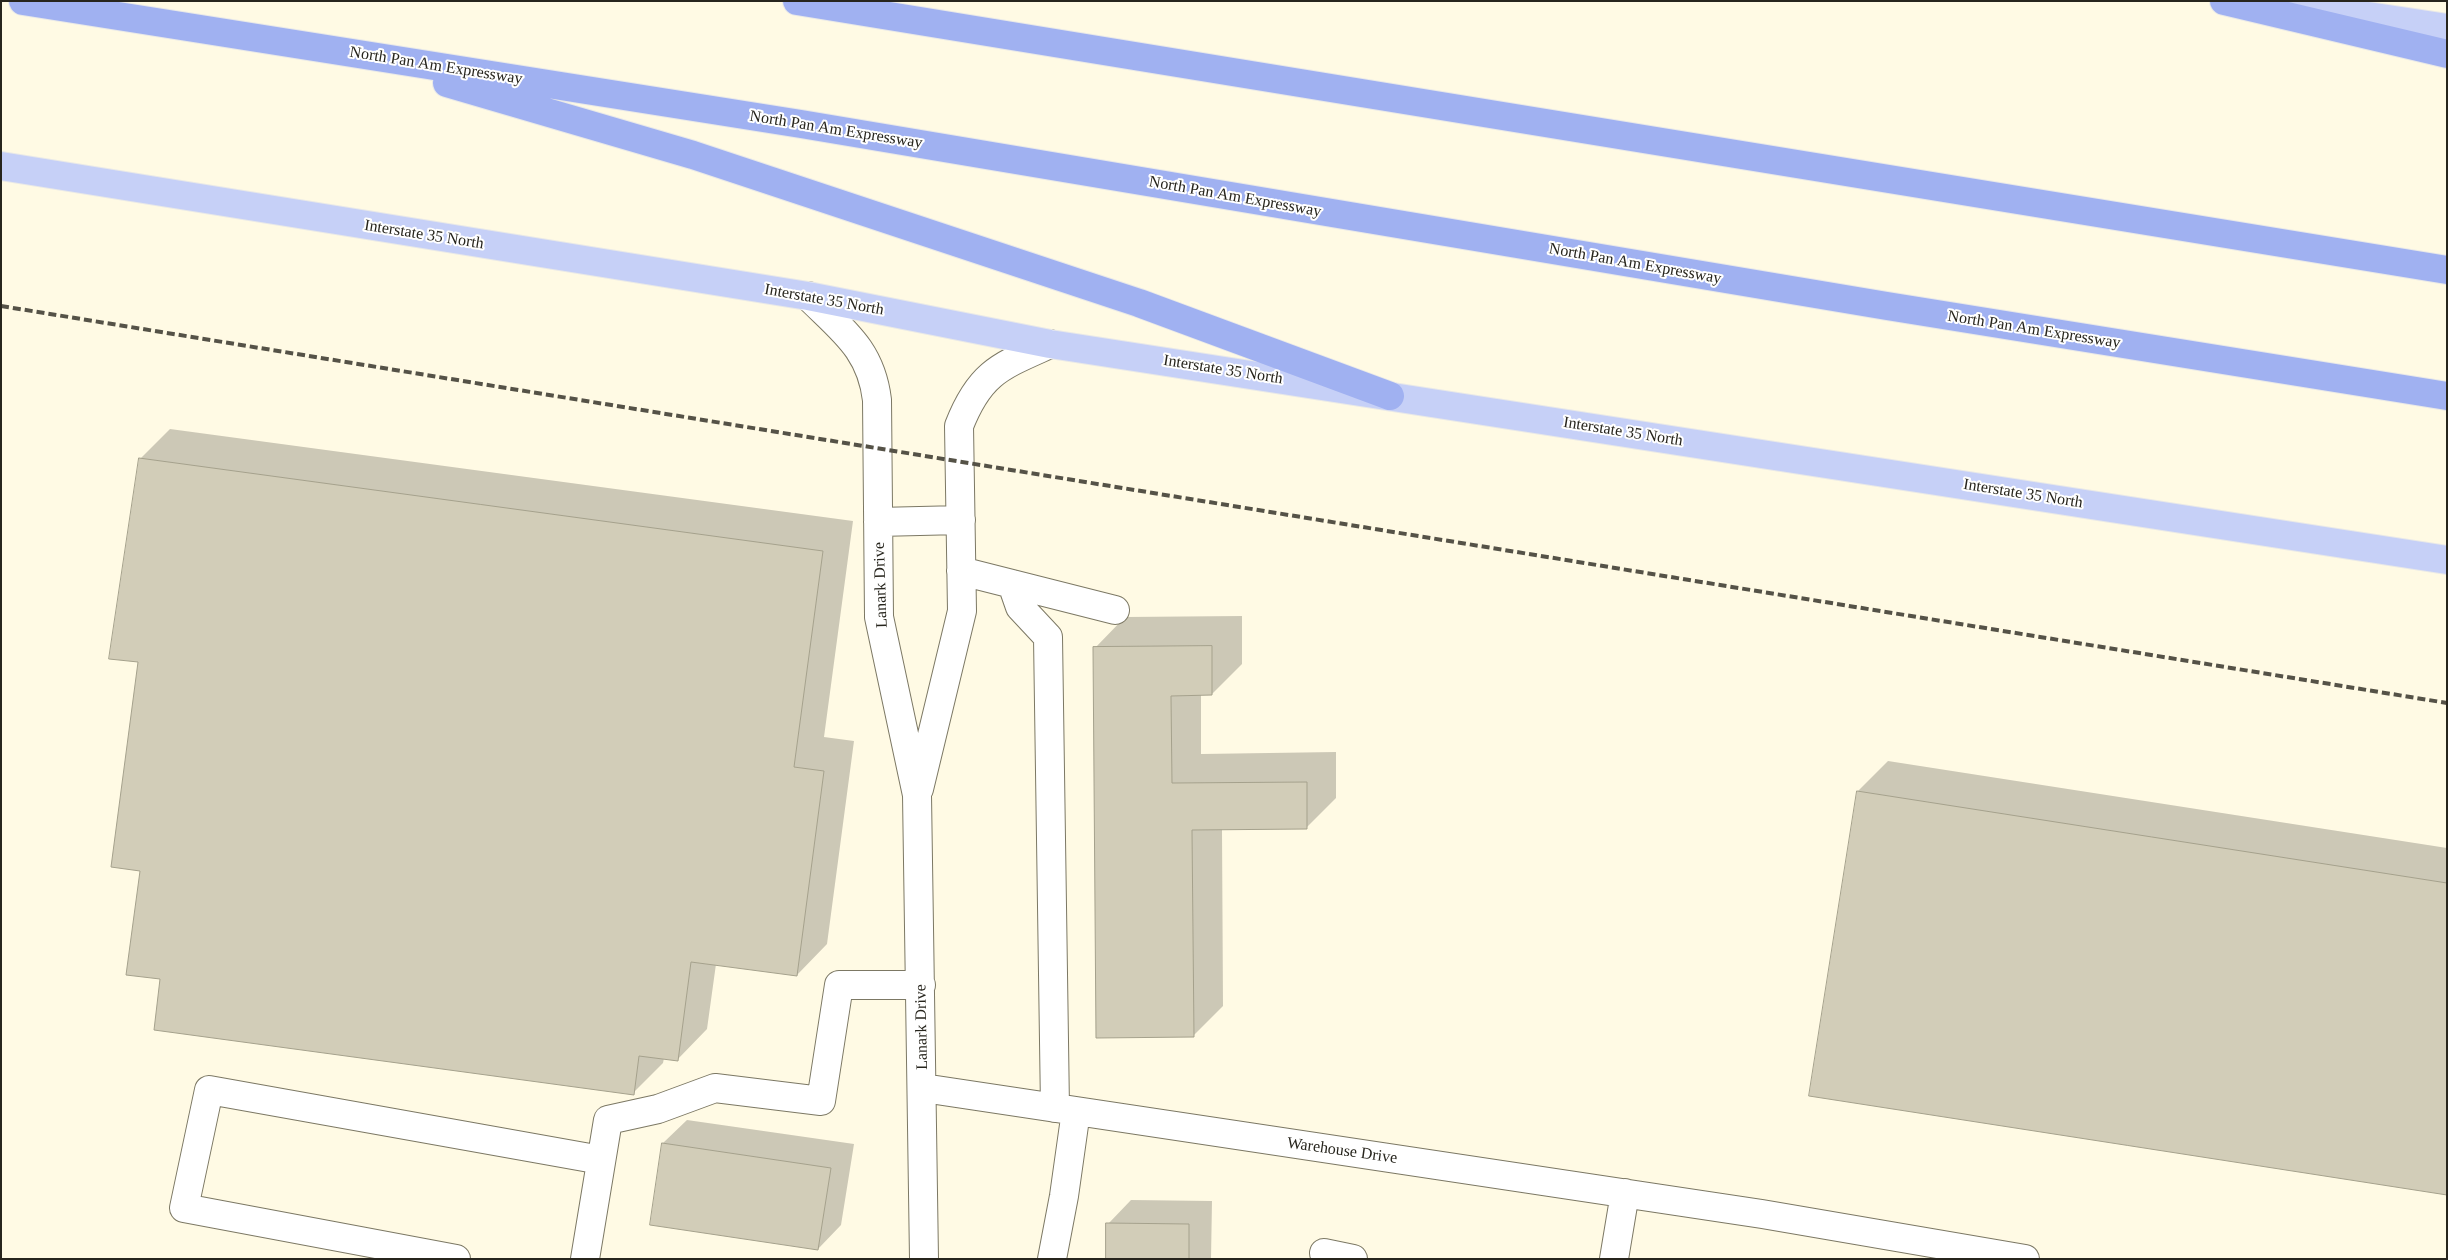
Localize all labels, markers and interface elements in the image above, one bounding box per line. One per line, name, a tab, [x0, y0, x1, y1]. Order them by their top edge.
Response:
street label: North Pan Am Expressway	[348, 43, 524, 89]
street label: North Pan Am Expressway	[748, 107, 924, 153]
street label: North Pan Am Expressway	[1147, 172, 1323, 222]
street label: Interstate 35 North	[363, 216, 485, 254]
street label: North Pan Am Expressway	[1547, 239, 1723, 289]
street label: Interstate 35 North	[763, 280, 885, 320]
street label: North Pan Am Expressway	[1946, 307, 2122, 353]
street label: Interstate 35 North	[1162, 351, 1284, 389]
street label: Interstate 35 North	[1562, 413, 1684, 451]
street label: Interstate 35 North	[1962, 475, 2084, 513]
street label: Lanark Drive	[870, 542, 892, 628]
street label: Lanark Drive	[912, 984, 932, 1070]
street label: Warehouse Drive	[1286, 1134, 1398, 1168]

